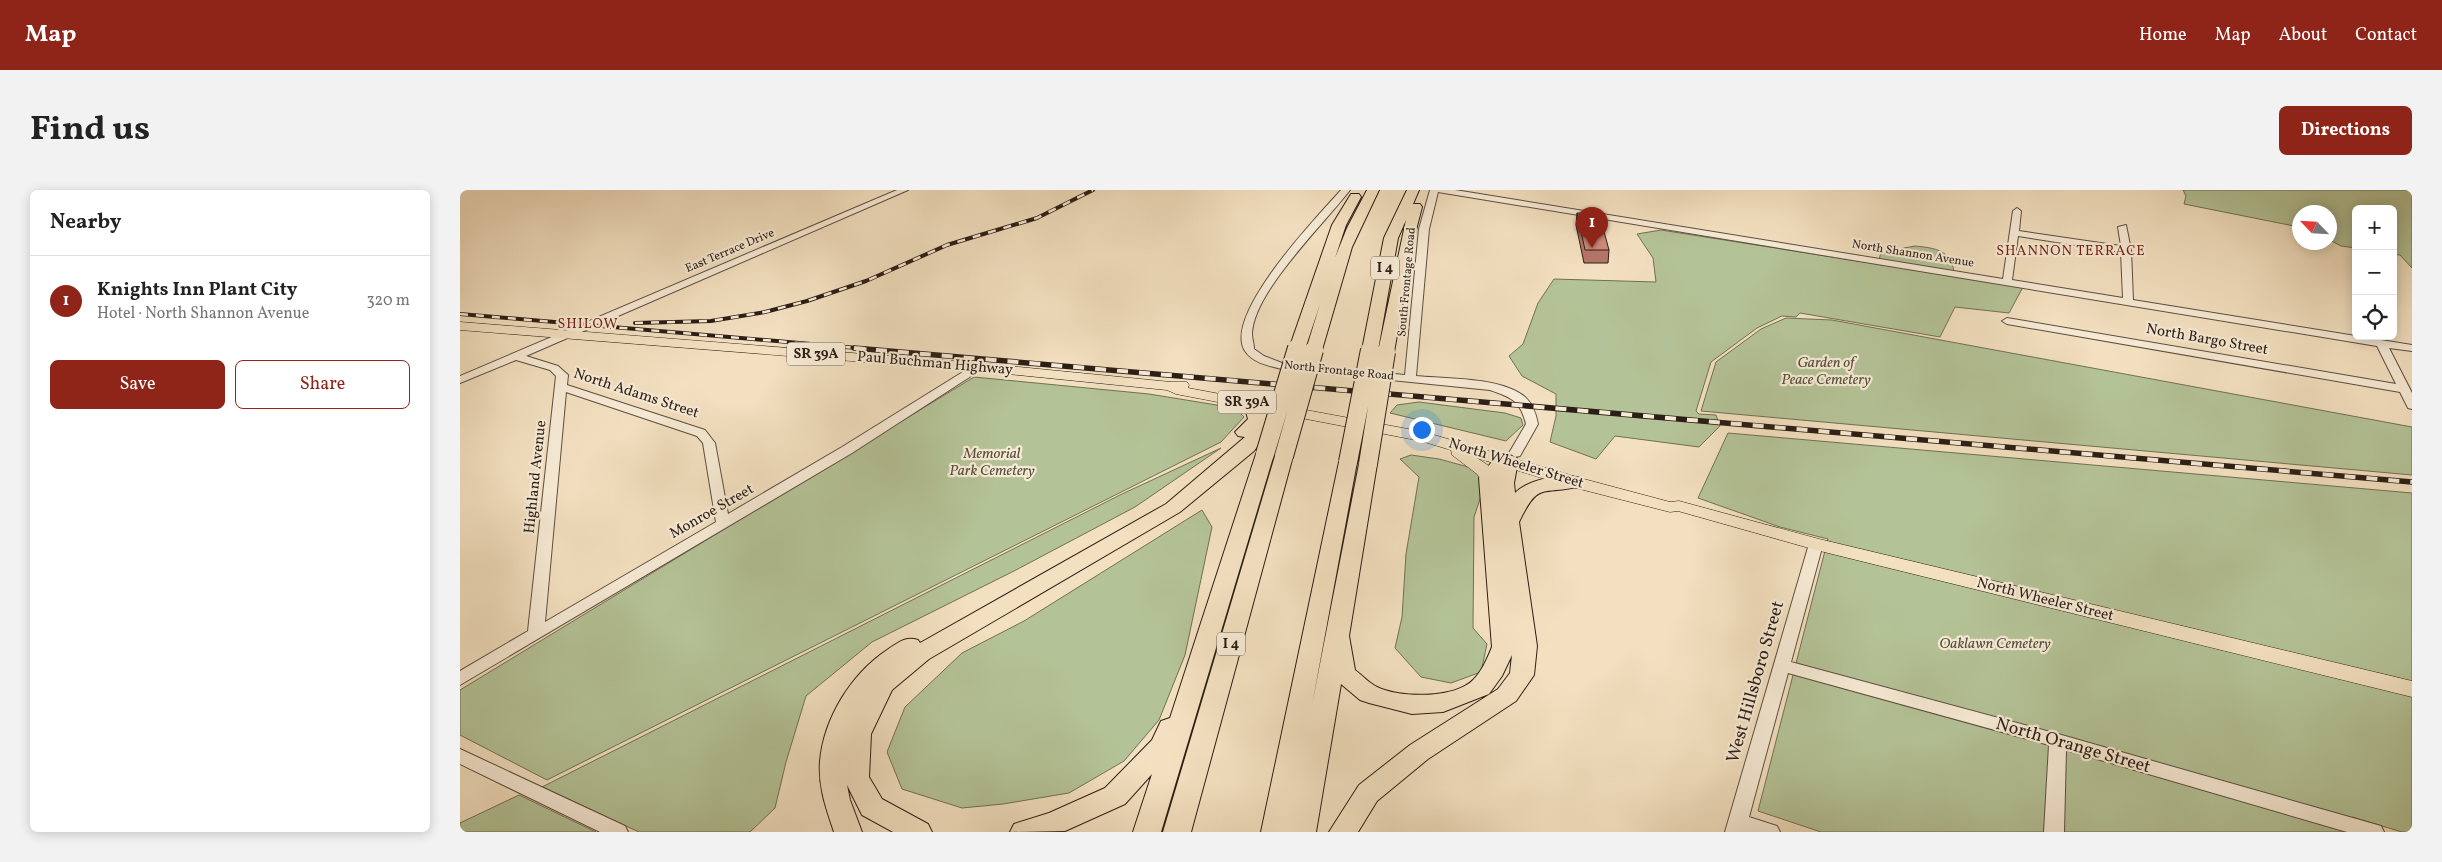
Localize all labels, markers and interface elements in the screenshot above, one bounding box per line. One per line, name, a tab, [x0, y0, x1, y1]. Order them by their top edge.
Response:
text: Map	[25, 18, 76, 52]
text: Home	[2139, 23, 2187, 48]
text: Map	[2215, 23, 2251, 48]
text: About	[2279, 23, 2327, 48]
text: Contact	[2355, 23, 2417, 48]
text: Find us	[30, 106, 150, 154]
button: Directions	[2279, 106, 2412, 155]
north arrow	[2292, 205, 2337, 250]
map controls	[2352, 205, 2397, 340]
button: +	[2352, 205, 2397, 250]
pin: 1	[1576, 207, 1608, 248]
text: Nearby	[50, 208, 121, 237]
street label: East Terrace Drive	[683, 225, 777, 277]
street label: South Frontage Road	[1394, 226, 1420, 337]
street label: North Shannon Avenue	[1851, 236, 1975, 272]
district label: SHANNON TERRACE	[1996, 242, 2146, 261]
button: −	[2352, 250, 2397, 295]
road number: I 4	[1371, 256, 1399, 280]
text: Knights Inn Plant City	[97, 277, 298, 303]
text: 1	[63, 290, 69, 312]
text: 320 m	[366, 290, 410, 312]
button: locate	[2352, 295, 2397, 340]
text: Hotel · North Shannon Avenue	[97, 303, 309, 325]
district label: SHILOW	[557, 315, 619, 334]
street label: North Bargo Street	[2144, 319, 2270, 361]
road number: SR 39A	[787, 342, 845, 365]
street label: Paul Buchman Highway	[856, 347, 1014, 381]
park label: Garden of Peace Cemetery	[1781, 353, 1871, 391]
street label: North Frontage Road	[1283, 357, 1395, 385]
button: Save	[50, 360, 225, 409]
button: Share	[235, 360, 410, 409]
street label: North Adams Street	[571, 364, 701, 424]
road number: SR 39A	[1218, 390, 1276, 413]
your location	[1409, 417, 1435, 443]
street label: Highland Avenue	[520, 419, 552, 535]
street label: North Wheeler Street	[1446, 433, 1586, 495]
park label: Memorial Park Cemetery	[949, 444, 1035, 482]
street label: Monroe Street	[666, 479, 758, 545]
street label: North Wheeler Street	[1974, 573, 2116, 627]
street label: West Hillsboro Street	[1721, 598, 1791, 766]
road number: I 4	[1217, 632, 1245, 656]
park label: Oaklawn Cemetery	[1939, 634, 2051, 655]
street label: North Orange Street	[1993, 712, 2153, 780]

